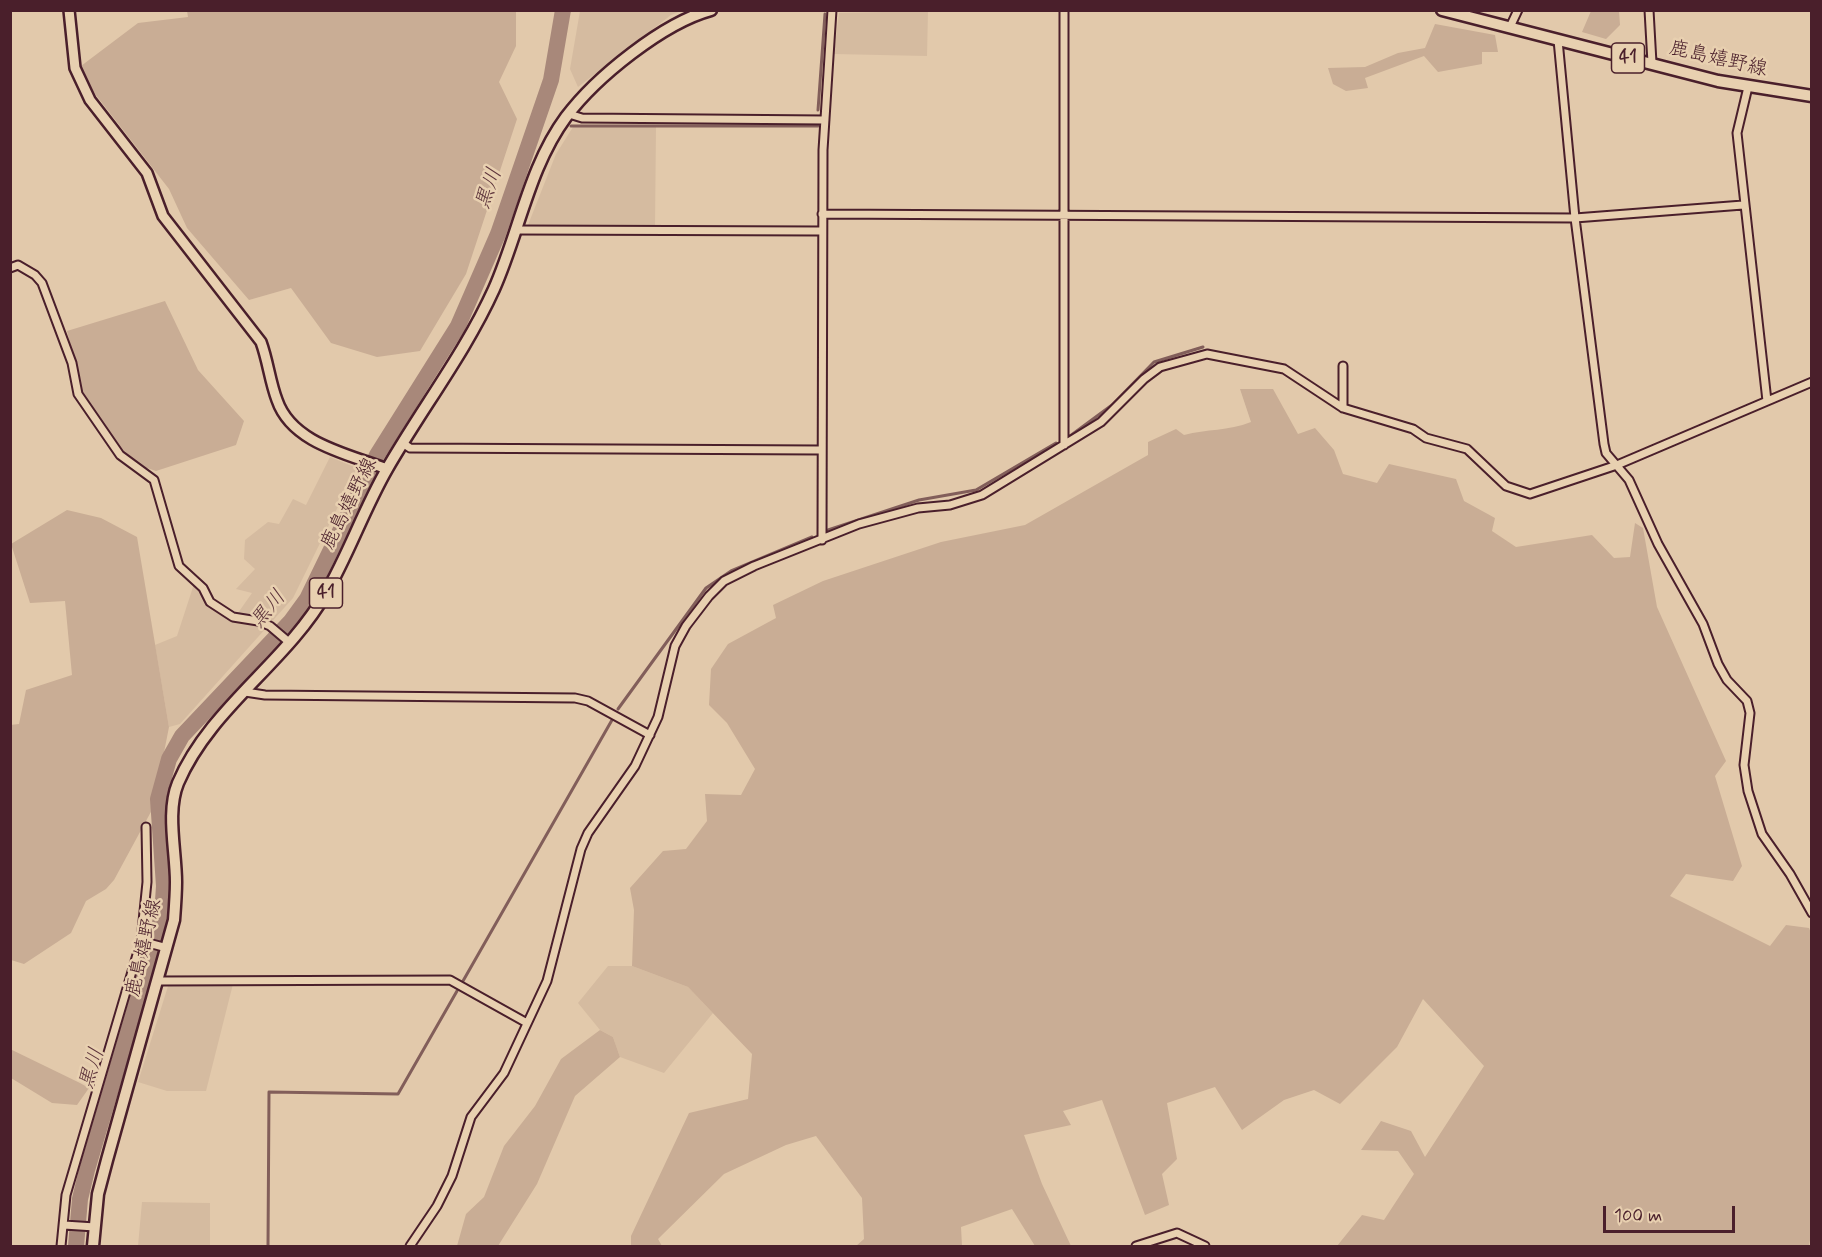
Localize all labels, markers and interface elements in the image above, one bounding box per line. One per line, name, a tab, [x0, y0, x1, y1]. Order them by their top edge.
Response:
street label: 鹿島嬉野線	[1667, 37, 1769, 83]
road number: 41	[1612, 43, 1644, 73]
water label: 黒川	[471, 165, 509, 213]
street label: 鹿島嬉野線	[317, 454, 383, 554]
road number: 41	[310, 578, 342, 608]
water label: 黒川	[246, 586, 292, 634]
street label: 鹿島嬉野線	[122, 897, 168, 999]
water label: 黒川	[75, 1045, 111, 1093]
scale bar	[1606, 1194, 1738, 1232]
text: 100 m	[1614, 1204, 1662, 1228]

